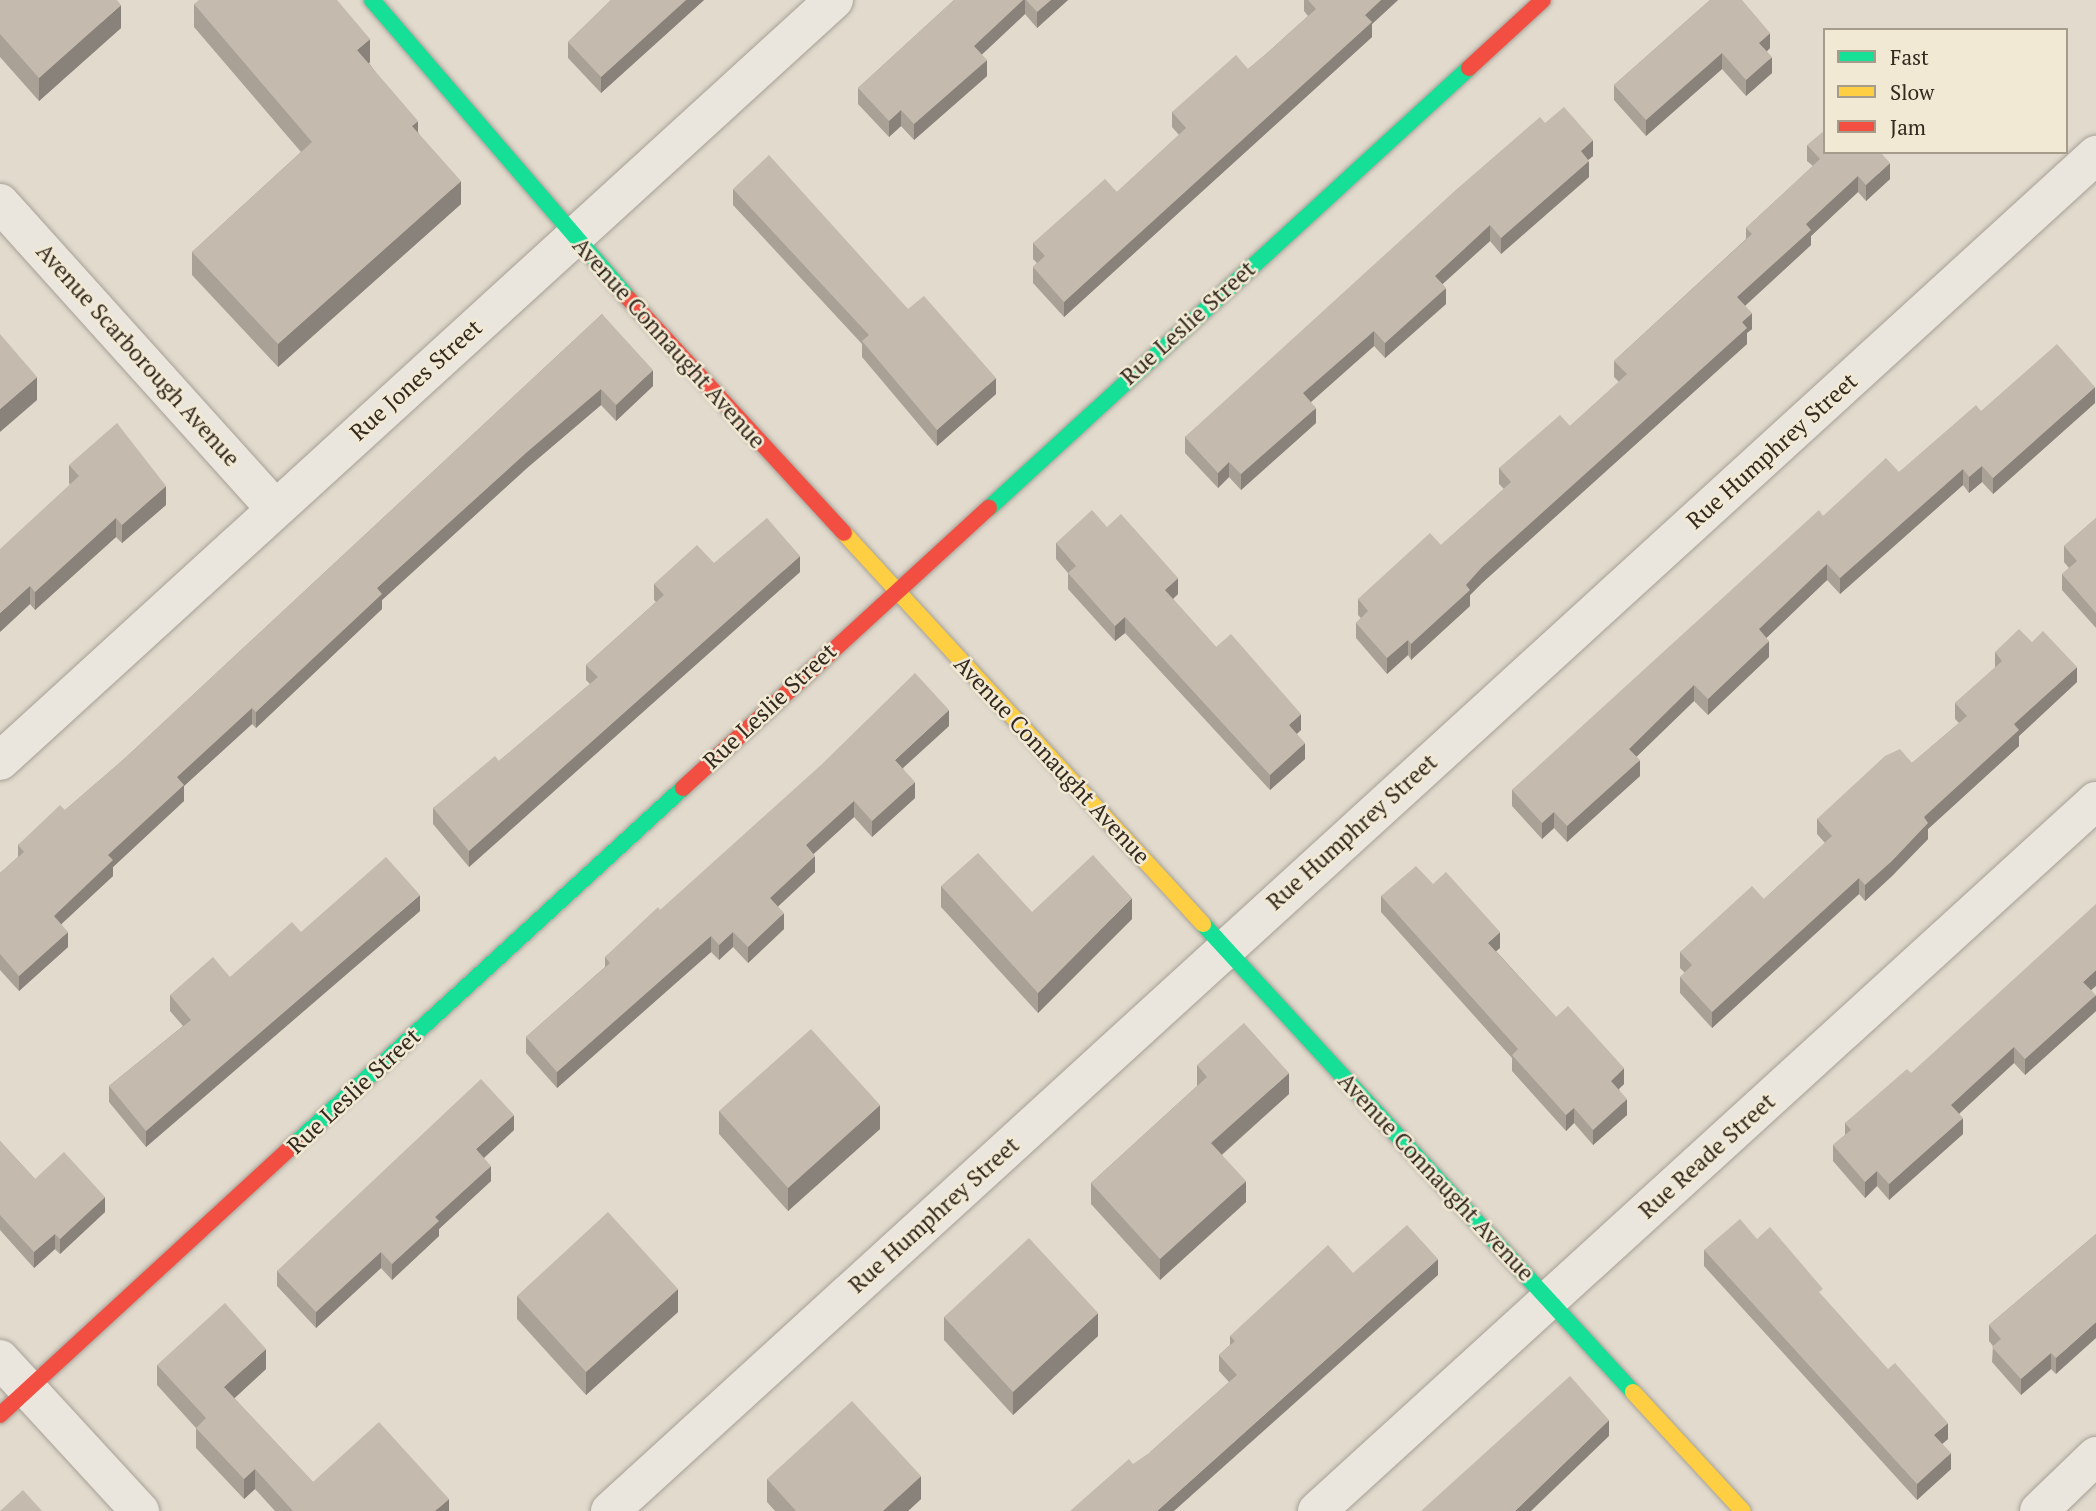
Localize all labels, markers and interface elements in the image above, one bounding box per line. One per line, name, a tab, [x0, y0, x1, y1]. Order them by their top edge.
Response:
legend	[1823, 28, 2068, 154]
text: Fast	[1890, 43, 1929, 71]
text: Slow	[1890, 78, 1934, 106]
text: Jam	[1890, 113, 1926, 141]
street label: Avenue Connaught Avenue	[567, 232, 771, 454]
street label: Avenue Scarborough Avenue	[30, 238, 246, 472]
street label: Rue Leslie Street	[1115, 255, 1261, 391]
street label: Rue Jones Street	[344, 314, 488, 446]
street label: Rue Humphrey Street	[1681, 367, 1863, 535]
street label: Rue Leslie Street	[698, 637, 842, 775]
street label: Avenue Connaught Avenue	[948, 650, 1156, 870]
street label: Rue Humphrey Street	[1261, 748, 1443, 916]
street label: Rue Leslie Street	[282, 1022, 426, 1160]
street label: Avenue Connaught Avenue	[1332, 1067, 1540, 1287]
street label: Rue Reade Street	[1633, 1088, 1781, 1224]
street label: Rue Humphrey Street	[843, 1131, 1025, 1299]

